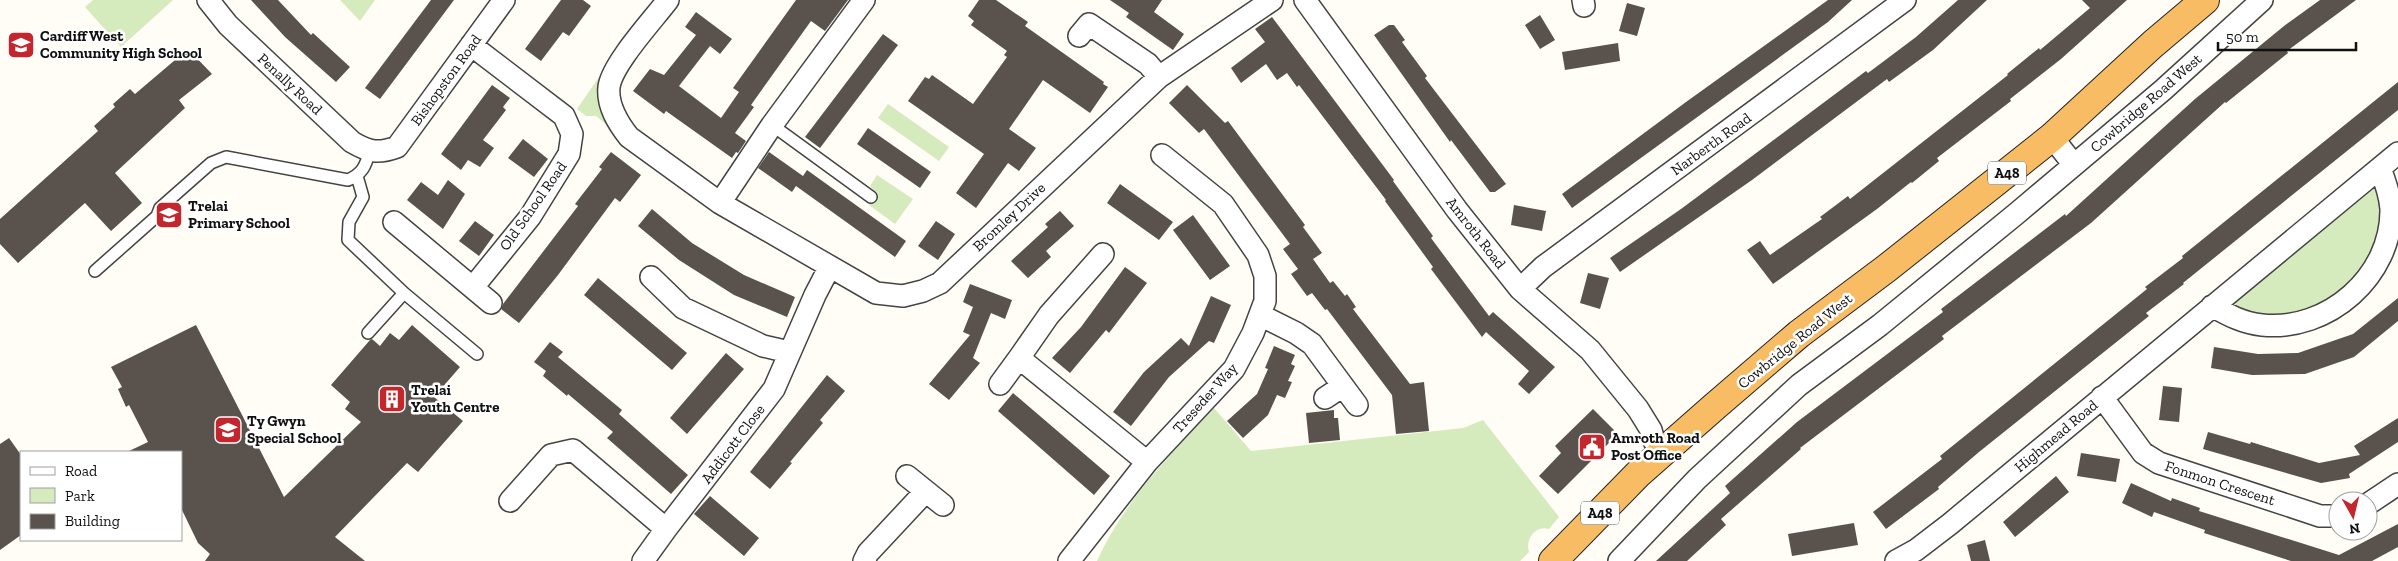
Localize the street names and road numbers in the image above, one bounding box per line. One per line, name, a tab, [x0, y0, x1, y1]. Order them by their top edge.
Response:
street label: Bishopston Road	[407, 30, 486, 129]
street label: Penally Road	[254, 49, 327, 119]
street label: Cowbridge Road West	[2087, 49, 2206, 156]
street label: Narberth Road	[1667, 108, 1755, 179]
street label: Old School Road	[496, 157, 571, 254]
road number: A48	[1988, 162, 2026, 184]
street label: Bromley Drive	[969, 179, 1049, 255]
street label: Amroth Road	[1442, 194, 1510, 273]
street label: Cowbridge Road West	[1734, 289, 1856, 393]
street label: Treseder Way	[1169, 359, 1241, 437]
street label: Highmead Road	[2011, 395, 2102, 476]
street label: Addicott Close	[697, 401, 769, 487]
street label: Fonmon Crescent	[2163, 457, 2278, 509]
road number: A48	[1581, 502, 1619, 524]

